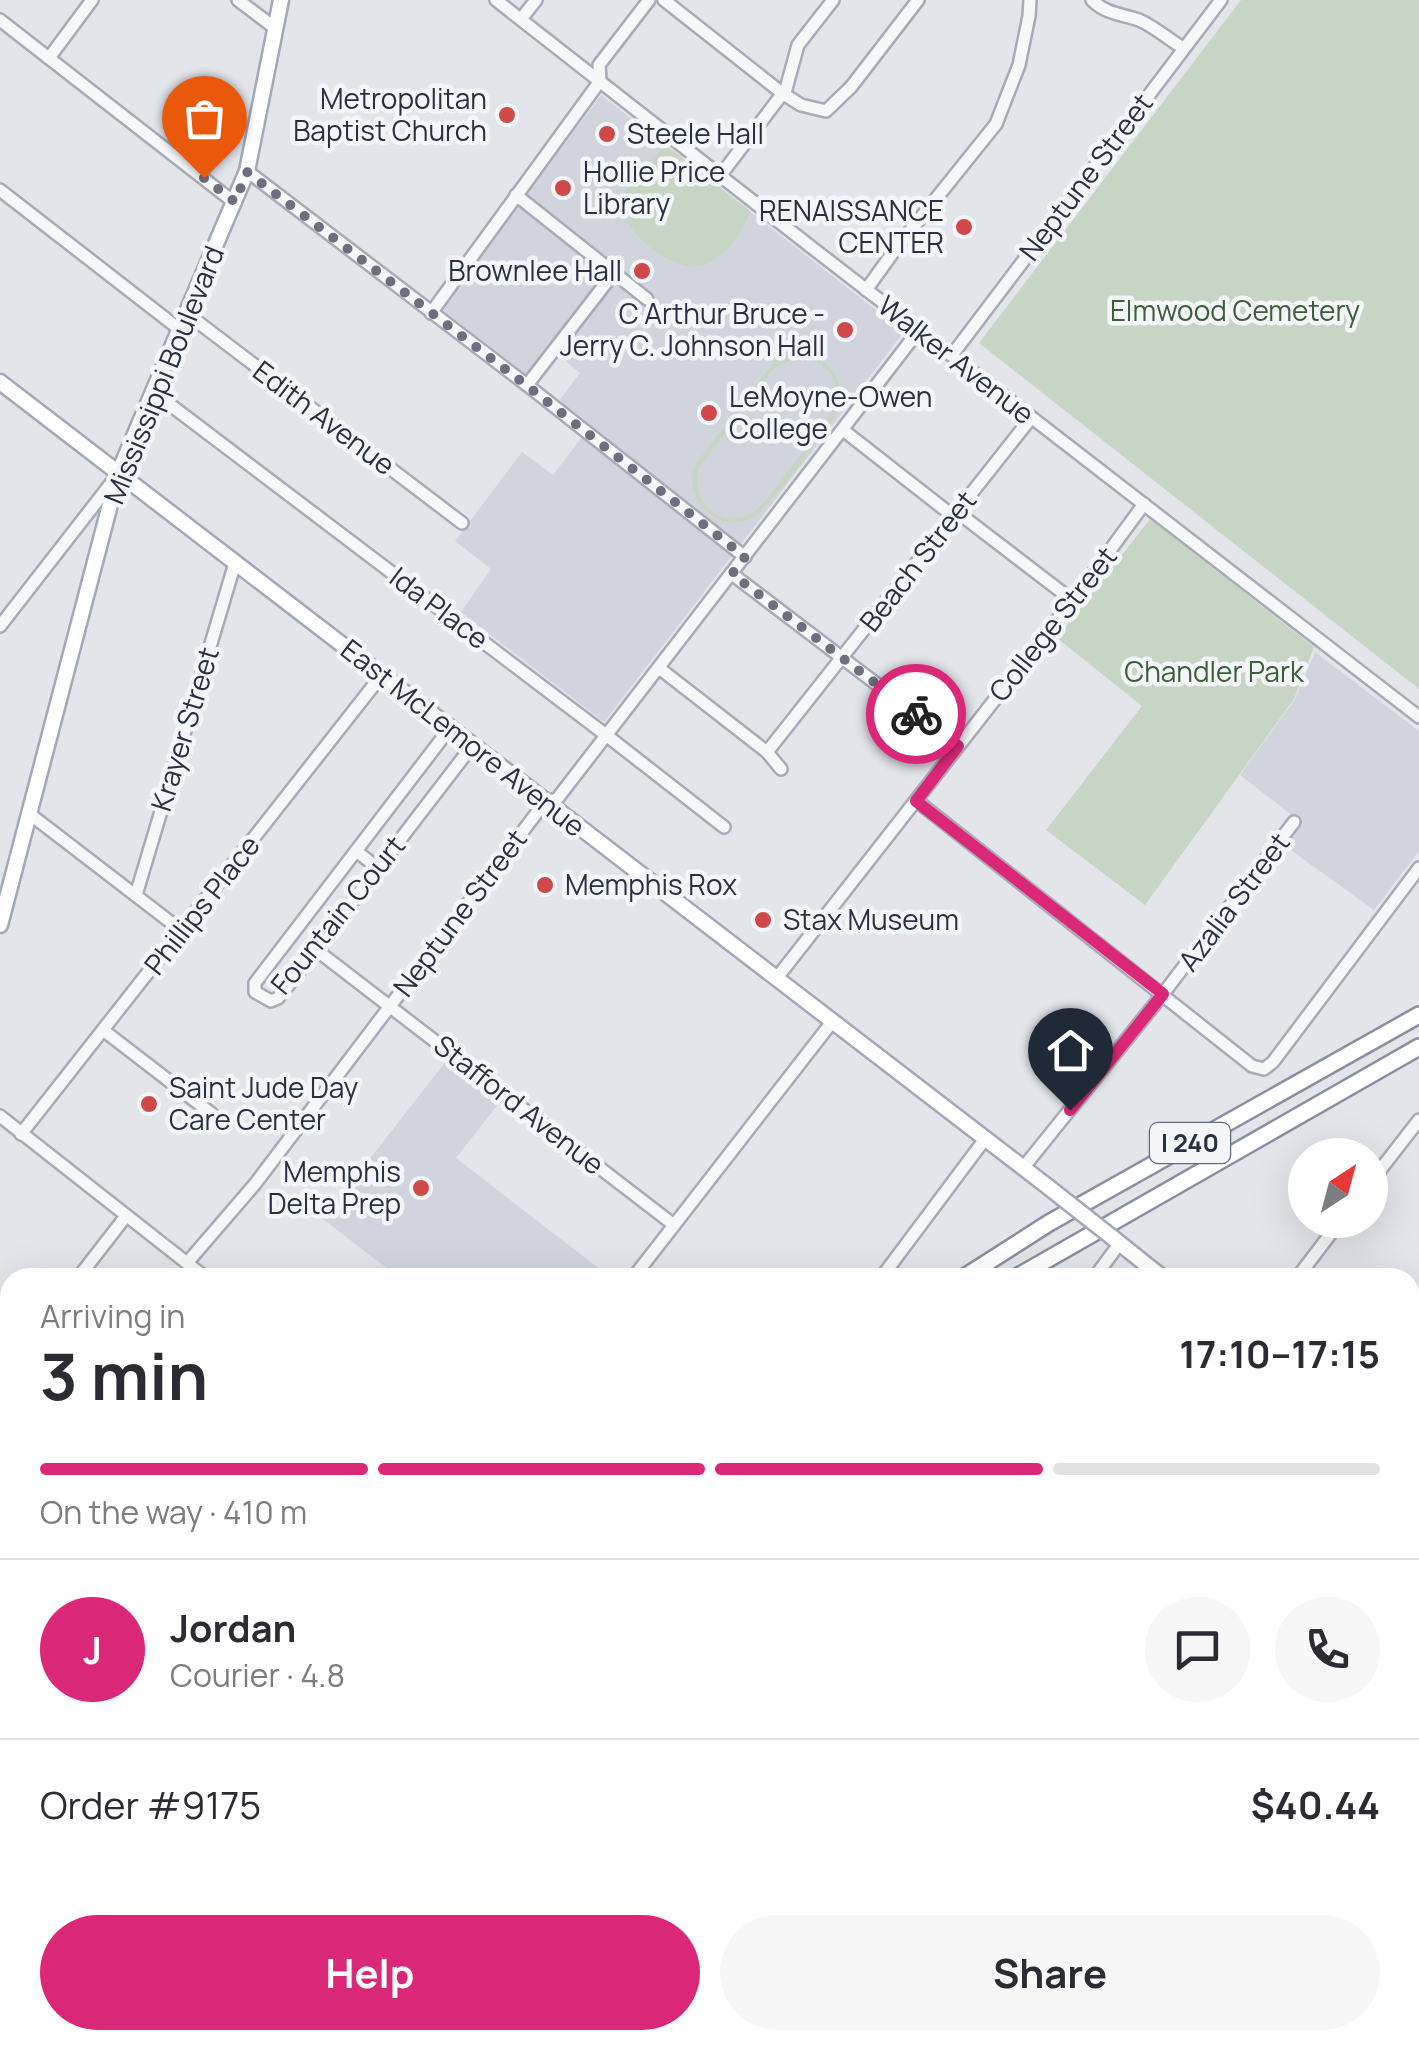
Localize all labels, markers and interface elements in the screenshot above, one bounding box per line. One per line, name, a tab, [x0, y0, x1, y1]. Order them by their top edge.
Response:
pin	[162, 76, 247, 179]
place label: Metropolitan Baptist Church	[293, 79, 487, 149]
street label: Neptune Street	[1010, 85, 1161, 268]
icon: bag	[177, 91, 232, 146]
marker: Metropolitan Baptist Church	[496, 104, 518, 126]
place label: Steele Hall	[627, 114, 764, 152]
marker: Steele Hall	[596, 123, 618, 145]
place label: Hollie Price Library	[583, 152, 725, 222]
marker: Hollie Price Library	[552, 177, 574, 199]
place label: RENAISSANCE CENTER	[759, 191, 944, 261]
marker: RENAISSANCE CENTER	[953, 216, 975, 238]
street label: Mississippi Boulevard	[94, 240, 232, 509]
place label: Brownlee Hall	[448, 251, 622, 289]
marker: Brownlee Hall	[631, 260, 653, 282]
street label: Walker Avenue	[871, 286, 1043, 432]
park label: Elmwood Cemetery	[1110, 291, 1360, 329]
place label: C Arthur Bruce - Jerry C. Johnson Hall	[560, 294, 825, 364]
marker: C Arthur Bruce - Jerry C. Johnson Hall	[834, 319, 856, 341]
street label: Edith Avenue	[246, 351, 403, 483]
place label: LeMoyne-Owen College	[729, 377, 932, 447]
marker: LeMoyne-Owen College	[698, 402, 720, 424]
street label: Beach Street	[850, 482, 984, 639]
street label: College Street	[980, 538, 1125, 709]
street label: Ida Place	[382, 558, 497, 657]
street label: East McLemore Avenue	[334, 630, 594, 845]
street label: Krayer Street	[141, 642, 227, 815]
park label: Chandler Park	[1124, 652, 1305, 690]
courier	[866, 664, 966, 764]
icon: bike	[889, 687, 944, 742]
street label: Neptune Street	[384, 821, 535, 1004]
street label: Azalia Street	[1169, 825, 1298, 978]
street label: Phillips Place	[135, 827, 268, 982]
street label: Fountain Court	[262, 827, 413, 1002]
place label: Memphis Rox	[565, 865, 737, 903]
marker: Memphis Rox	[534, 874, 556, 896]
place label: Stax Museum	[783, 900, 959, 938]
marker: Stax Museum	[752, 909, 774, 931]
pin	[1028, 1008, 1113, 1111]
icon: home	[1043, 1023, 1098, 1078]
street label: Stafford Avenue	[427, 1026, 613, 1183]
place label: Saint Jude Day Care Center	[169, 1068, 358, 1138]
marker: Saint Jude Day Care Center	[138, 1093, 160, 1115]
road number: I 240	[1150, 1123, 1230, 1163]
north arrow	[1288, 1138, 1388, 1238]
map controls	[1288, 1138, 1388, 1238]
place label: Memphis Delta Prep	[268, 1152, 401, 1222]
marker: Memphis Delta Prep	[410, 1177, 432, 1199]
text: Arriving in	[40, 1294, 185, 1338]
text: 17:10–17:15	[1179, 1327, 1380, 1379]
text: 3 min	[40, 1331, 208, 1420]
text: On the way · 410 m	[40, 1490, 307, 1534]
button: chat	[1145, 1597, 1250, 1702]
button: phone	[1275, 1597, 1380, 1702]
text: Jordan	[170, 1601, 296, 1653]
text: J	[83, 1623, 102, 1675]
text: Courier · 4.8	[170, 1653, 345, 1697]
text: Order #9175	[40, 1778, 261, 1830]
text: $40.44	[1251, 1778, 1380, 1830]
button: Help	[40, 1915, 700, 2030]
button: Share	[720, 1915, 1380, 2030]

